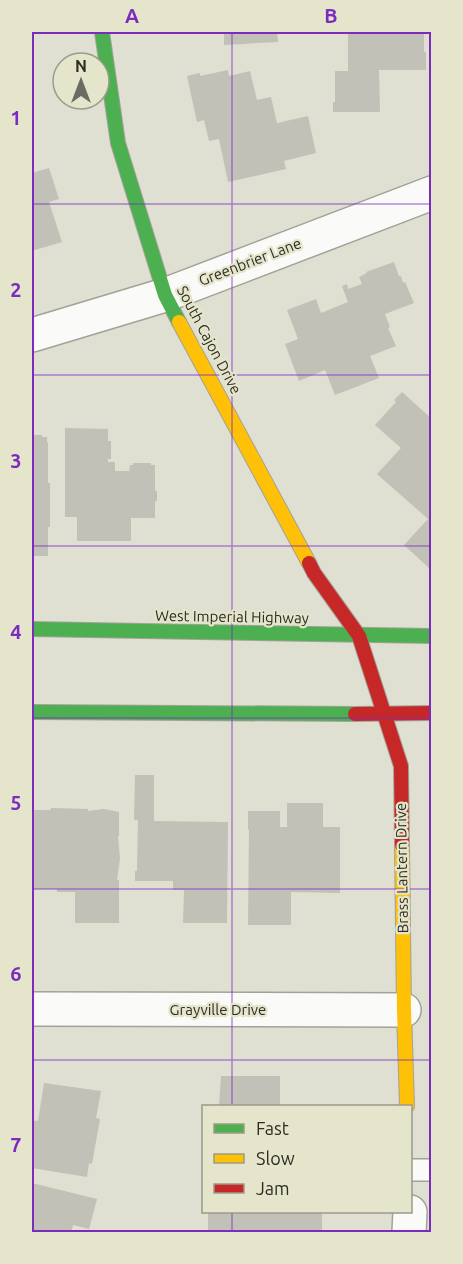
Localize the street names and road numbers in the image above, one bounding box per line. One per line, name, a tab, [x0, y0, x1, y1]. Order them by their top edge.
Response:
street label: Greenbrier Lane	[196, 234, 303, 289]
street label: South Cajon Drive	[174, 283, 245, 397]
street label: West Imperial Highway	[155, 607, 309, 626]
street label: Brass Lantern Drive	[392, 803, 411, 933]
street label: Grayville Drive	[170, 1001, 266, 1018]

